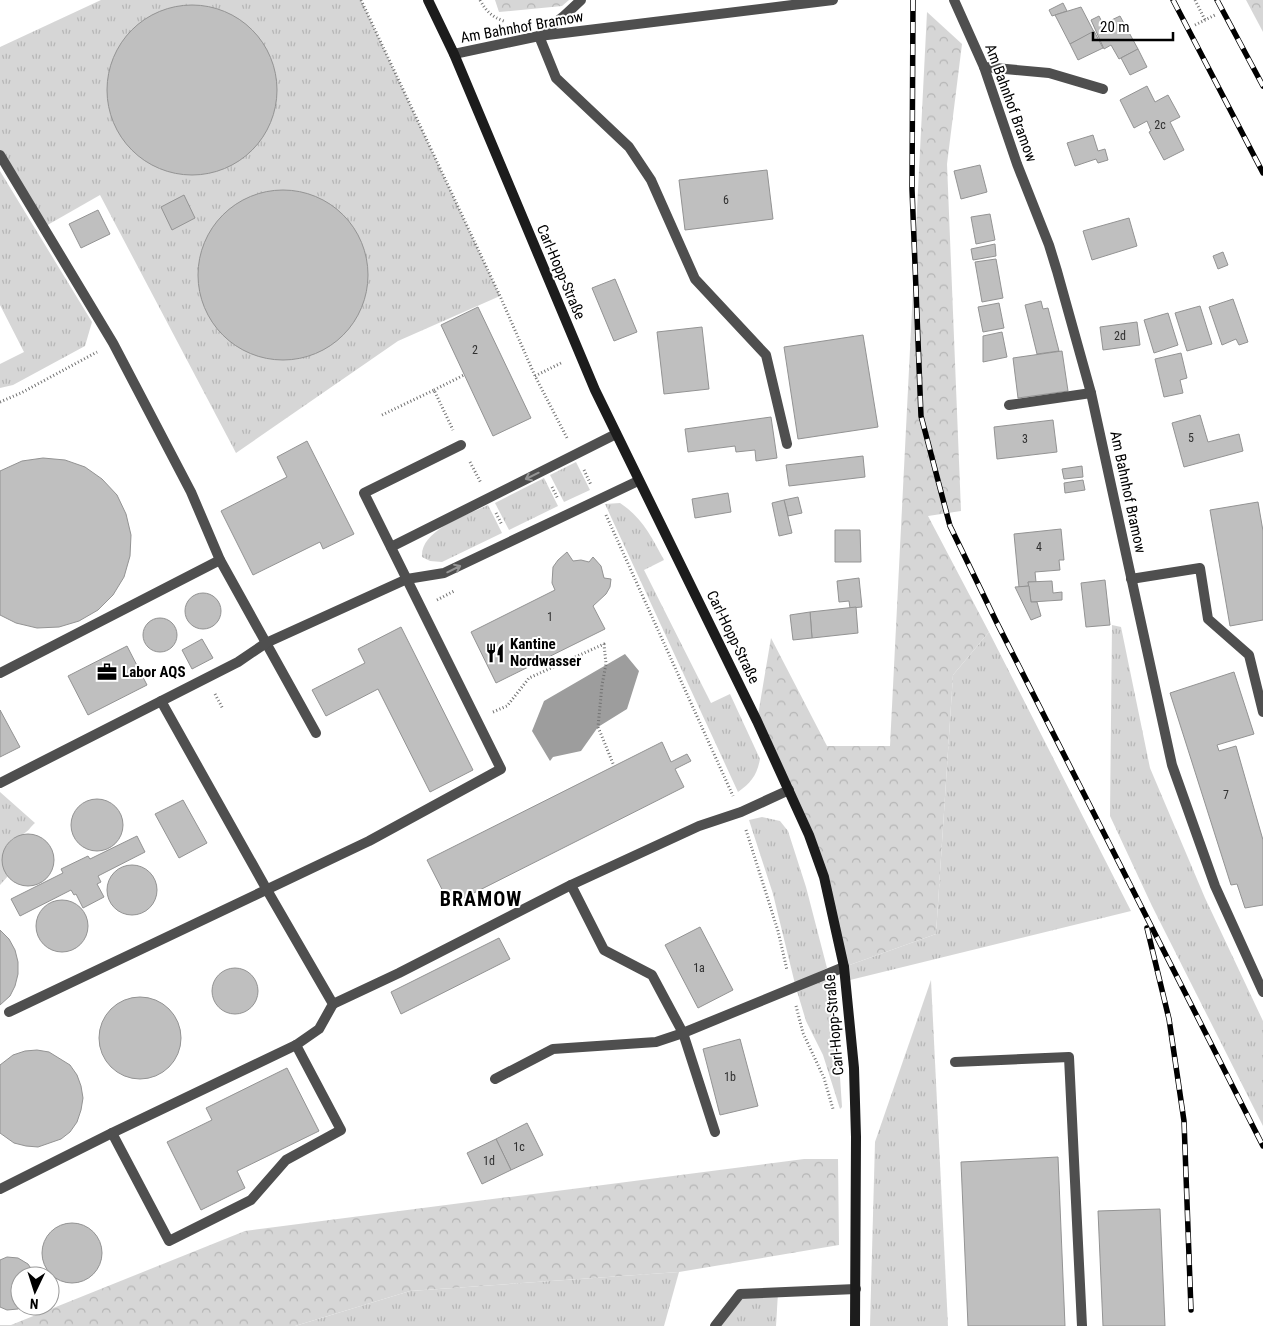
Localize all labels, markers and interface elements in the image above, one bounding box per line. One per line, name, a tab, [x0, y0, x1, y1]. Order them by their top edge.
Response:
street label: Am Bahnhof Bramow	[459, 7, 585, 47]
scale bar	[1093, 10, 1173, 42]
text: 20 m	[1100, 18, 1130, 36]
street label: Am Bahnhof Bramow	[981, 41, 1041, 165]
house number: 2c	[1154, 118, 1166, 132]
house number: 6	[723, 193, 729, 207]
street label: Carl-Hopp-Straße	[533, 222, 589, 322]
house number: 2d	[1114, 329, 1126, 343]
house number: 2	[472, 343, 478, 357]
street label: Am Bahnhof Bramow	[1106, 429, 1150, 555]
house number: 5	[1188, 431, 1194, 445]
house number: 3	[1022, 432, 1028, 446]
one-way arrow	[525, 472, 540, 481]
house number: 4	[1036, 540, 1042, 554]
one-way arrow	[446, 563, 461, 573]
street label: Carl-Hopp-Straße	[703, 588, 763, 686]
house number: 1	[547, 610, 553, 624]
place label: Kantine Nordwasser	[510, 635, 581, 670]
restaurant icon: Kantine Nordwasser	[484, 642, 506, 664]
office icon: Labor AQS	[96, 661, 118, 683]
place label: Labor AQS	[122, 663, 186, 681]
house number: 7	[1223, 788, 1229, 802]
district label: BRAMOW	[440, 887, 522, 911]
house number: 1a	[693, 961, 705, 975]
street label: Carl-Hopp-Straße	[821, 974, 847, 1076]
house number: 1b	[724, 1070, 736, 1084]
house number: 1c	[513, 1140, 525, 1154]
house number: 1d	[483, 1154, 495, 1168]
north arrow	[10, 1266, 60, 1316]
text: N	[29, 1296, 39, 1312]

